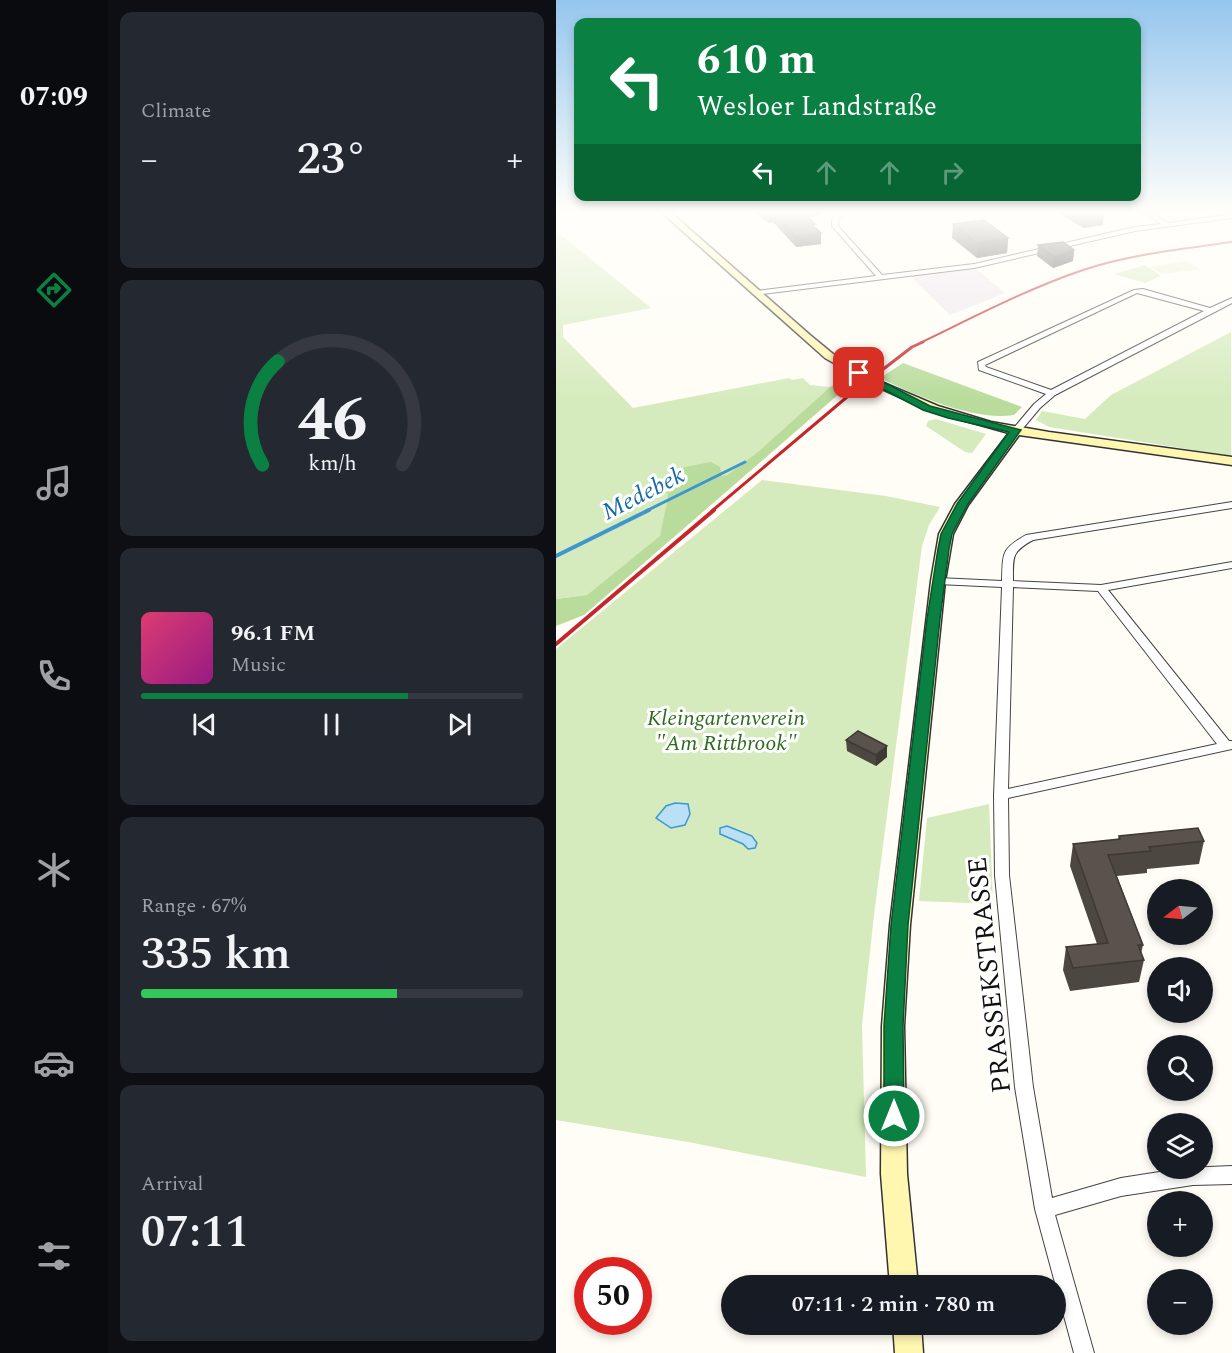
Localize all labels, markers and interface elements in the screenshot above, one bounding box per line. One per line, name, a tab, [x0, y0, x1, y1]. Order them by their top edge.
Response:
text: 610 m	[697, 29, 816, 92]
icon: left	[598, 42, 676, 120]
text: 07:09	[20, 76, 88, 118]
text: Wesloer Landstraße	[697, 86, 937, 128]
text: Climate	[141, 96, 211, 126]
text: 23°	[297, 125, 367, 194]
text: −	[141, 135, 158, 185]
text: +	[507, 135, 523, 185]
icon: left	[747, 156, 780, 189]
icon: ahead	[810, 156, 843, 189]
icon: ahead	[873, 156, 906, 189]
icon: right	[936, 156, 969, 189]
icon: directions	[33, 269, 75, 311]
pin	[833, 347, 884, 398]
icon: arrive	[842, 356, 875, 389]
text: 46	[297, 373, 367, 468]
text: km/h	[308, 448, 356, 481]
water label: Medebek	[596, 458, 691, 530]
icon: music	[33, 462, 75, 504]
text: 96.1 FM	[231, 617, 315, 650]
text: Music	[231, 650, 286, 680]
icon: phone	[33, 655, 75, 697]
park label: Kleingartenverein "Am Rittbrook"	[647, 702, 805, 760]
icon: previous	[188, 708, 221, 741]
icon: pause	[315, 708, 348, 741]
icon: next	[443, 708, 476, 741]
icon: climate	[33, 849, 75, 891]
street label: PRASSEKSTRASSE	[957, 855, 1023, 1095]
north arrow	[1147, 879, 1213, 945]
map controls	[1147, 879, 1213, 1335]
text: Range · 67%	[141, 891, 246, 921]
text: 335 km	[141, 920, 291, 989]
button: sound	[1147, 957, 1213, 1023]
button: search	[1147, 1035, 1213, 1101]
icon: car	[33, 1042, 75, 1084]
position arrow	[862, 1084, 926, 1148]
button: layers	[1147, 1113, 1213, 1179]
text: Arrival	[141, 1169, 203, 1199]
button: +	[1147, 1191, 1213, 1257]
text: 07:11	[141, 1198, 249, 1267]
icon: filters	[33, 1235, 75, 1277]
speed limit sign: 50	[574, 1257, 652, 1335]
button: −	[1147, 1269, 1213, 1335]
text: 07:11 · 2 min · 780 m	[792, 1288, 995, 1321]

